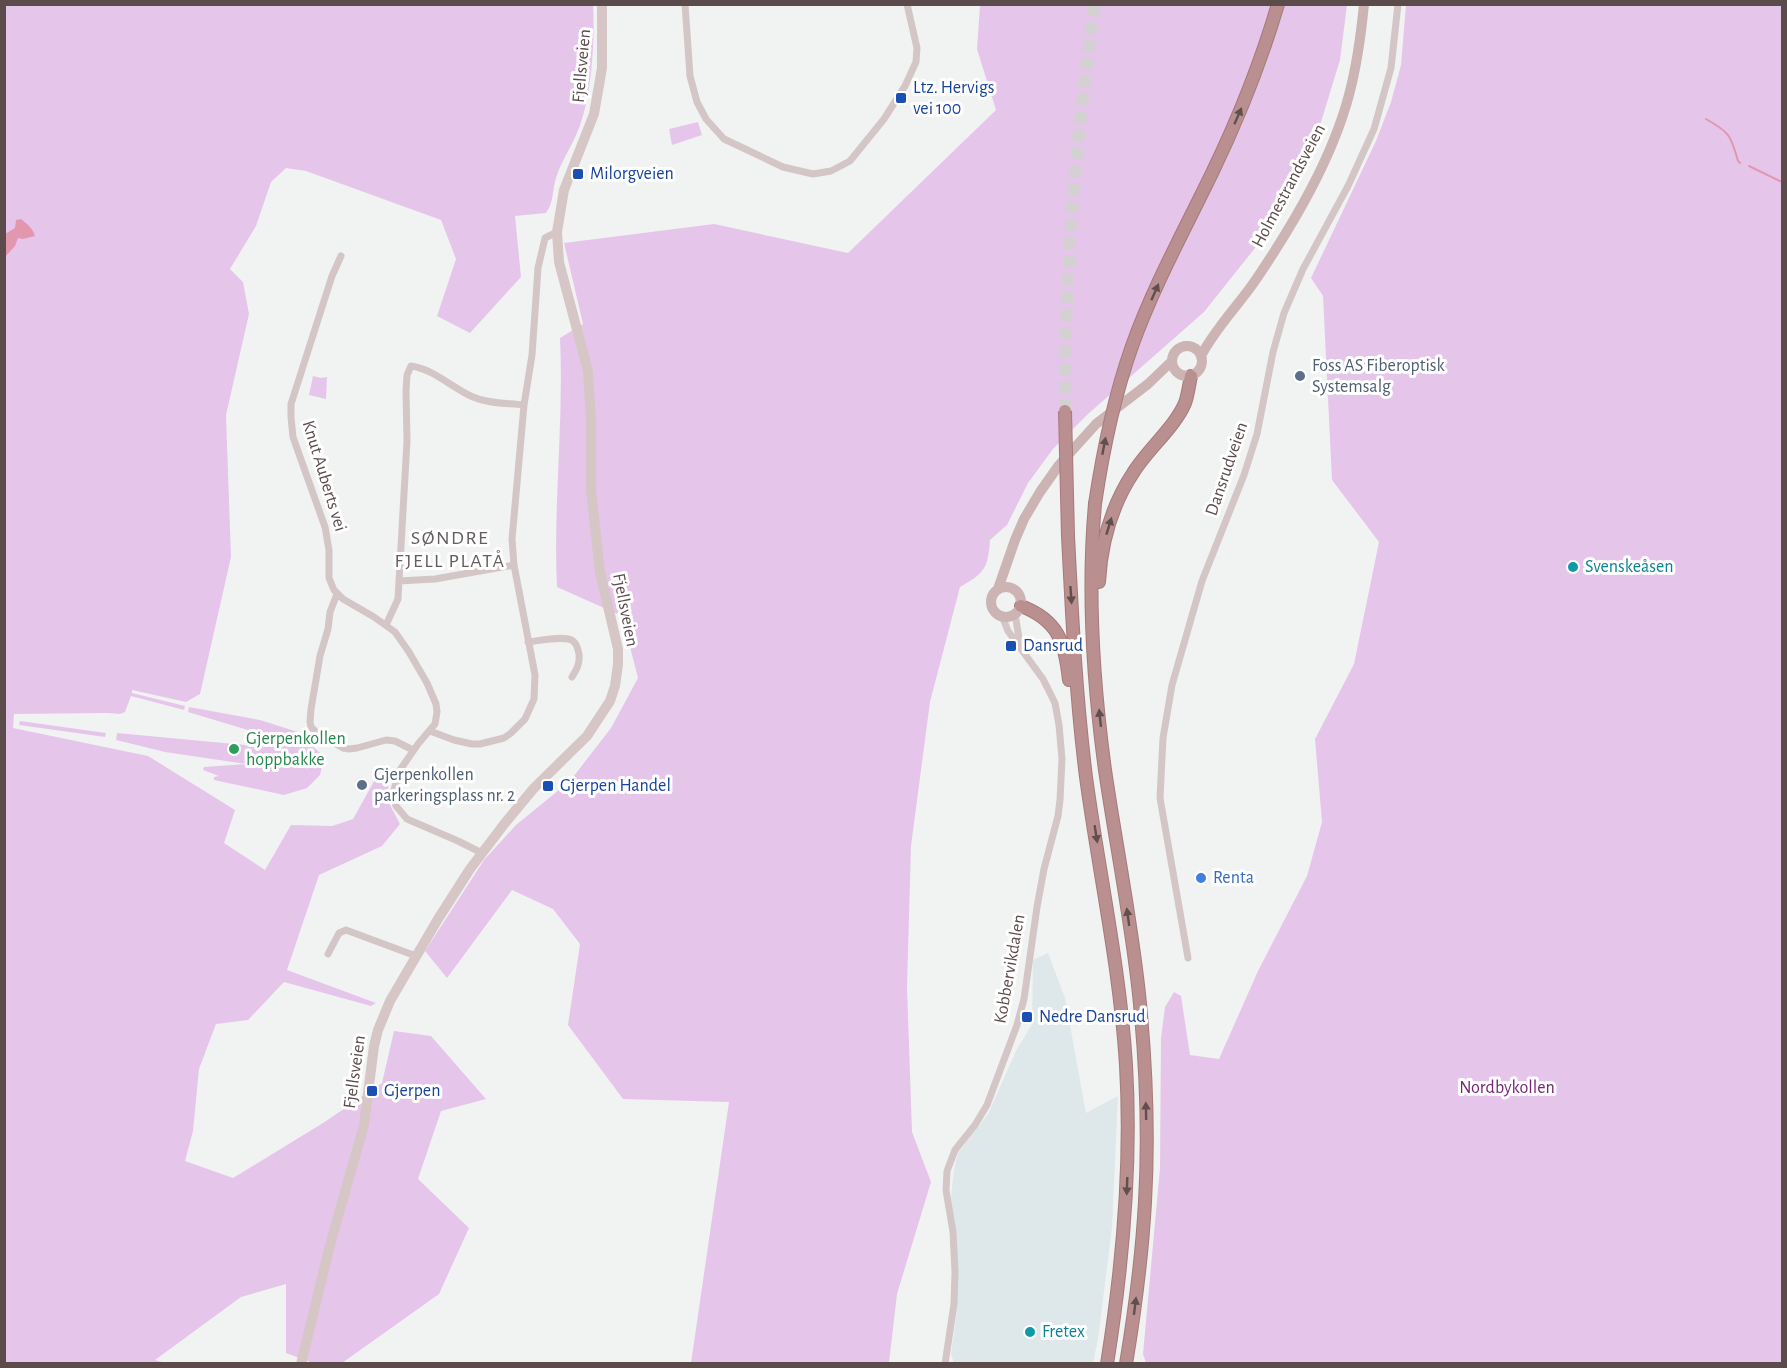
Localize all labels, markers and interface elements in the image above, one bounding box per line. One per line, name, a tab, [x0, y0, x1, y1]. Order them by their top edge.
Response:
street label: Fjellsveien	[570, 28, 594, 104]
place label: Ltz. Hervigs vei 100	[913, 79, 994, 118]
marker: Ltz. Hervigs vei 100	[894, 91, 908, 105]
one-way arrow	[1234, 107, 1243, 124]
street label: Holmestrandsveien	[1249, 121, 1329, 251]
place label: Milorgveien	[590, 165, 674, 183]
marker: Milorgveien	[571, 167, 585, 181]
one-way arrow	[1150, 282, 1160, 300]
place label: Foss AS Fiberoptisk Systemsalg	[1312, 357, 1445, 396]
marker: Foss AS Fiberoptisk Systemsalg	[1293, 369, 1307, 383]
street label: Knut Auberts vei	[299, 418, 349, 534]
street label: Dansrudveien	[1203, 420, 1251, 518]
one-way arrow	[1100, 436, 1109, 455]
one-way arrow	[1105, 517, 1114, 535]
district label: SØNDRE FJELL PLATÅ	[394, 528, 506, 571]
place label: Svenskeåsen	[1585, 558, 1674, 576]
marker: Svenskeåsen	[1566, 560, 1580, 574]
street label: Fjellsveien	[609, 572, 641, 648]
one-way arrow	[1066, 585, 1076, 604]
place label: Dansrud	[1023, 637, 1083, 655]
marker: Dansrud	[1004, 639, 1018, 653]
one-way arrow	[1095, 708, 1104, 727]
place label: Gjerpenkollen hoppbakke	[246, 730, 346, 769]
marker: Gjerpenkollen hoppbakke	[227, 742, 241, 756]
place label: Gjerpenkollen parkeringsplass nr. 2	[374, 766, 515, 805]
place label: Gjerpen Handel	[560, 777, 671, 795]
marker: Gjerpenkollen parkeringsplass nr. 2	[355, 778, 369, 792]
marker: Gjerpen Handel	[541, 779, 555, 793]
one-way arrow	[1091, 825, 1100, 844]
place label: Renta	[1213, 869, 1254, 887]
marker: Renta	[1194, 871, 1208, 885]
one-way arrow	[1124, 908, 1133, 927]
street label: Kobbervikdalen	[992, 913, 1028, 1025]
place label: Nedre Dansrud	[1039, 1008, 1146, 1026]
marker: Nedre Dansrud	[1020, 1010, 1034, 1024]
street label: Fjellsveien	[341, 1034, 369, 1110]
park label: Nordbykollen	[1459, 1079, 1555, 1097]
place label: Gjerpen	[384, 1082, 440, 1100]
marker: Gjerpen	[365, 1084, 379, 1098]
one-way arrow	[1141, 1102, 1151, 1121]
one-way arrow	[1122, 1177, 1132, 1196]
one-way arrow	[1130, 1296, 1140, 1315]
place label: Fretex	[1042, 1323, 1085, 1341]
marker: Fretex	[1023, 1325, 1037, 1339]

